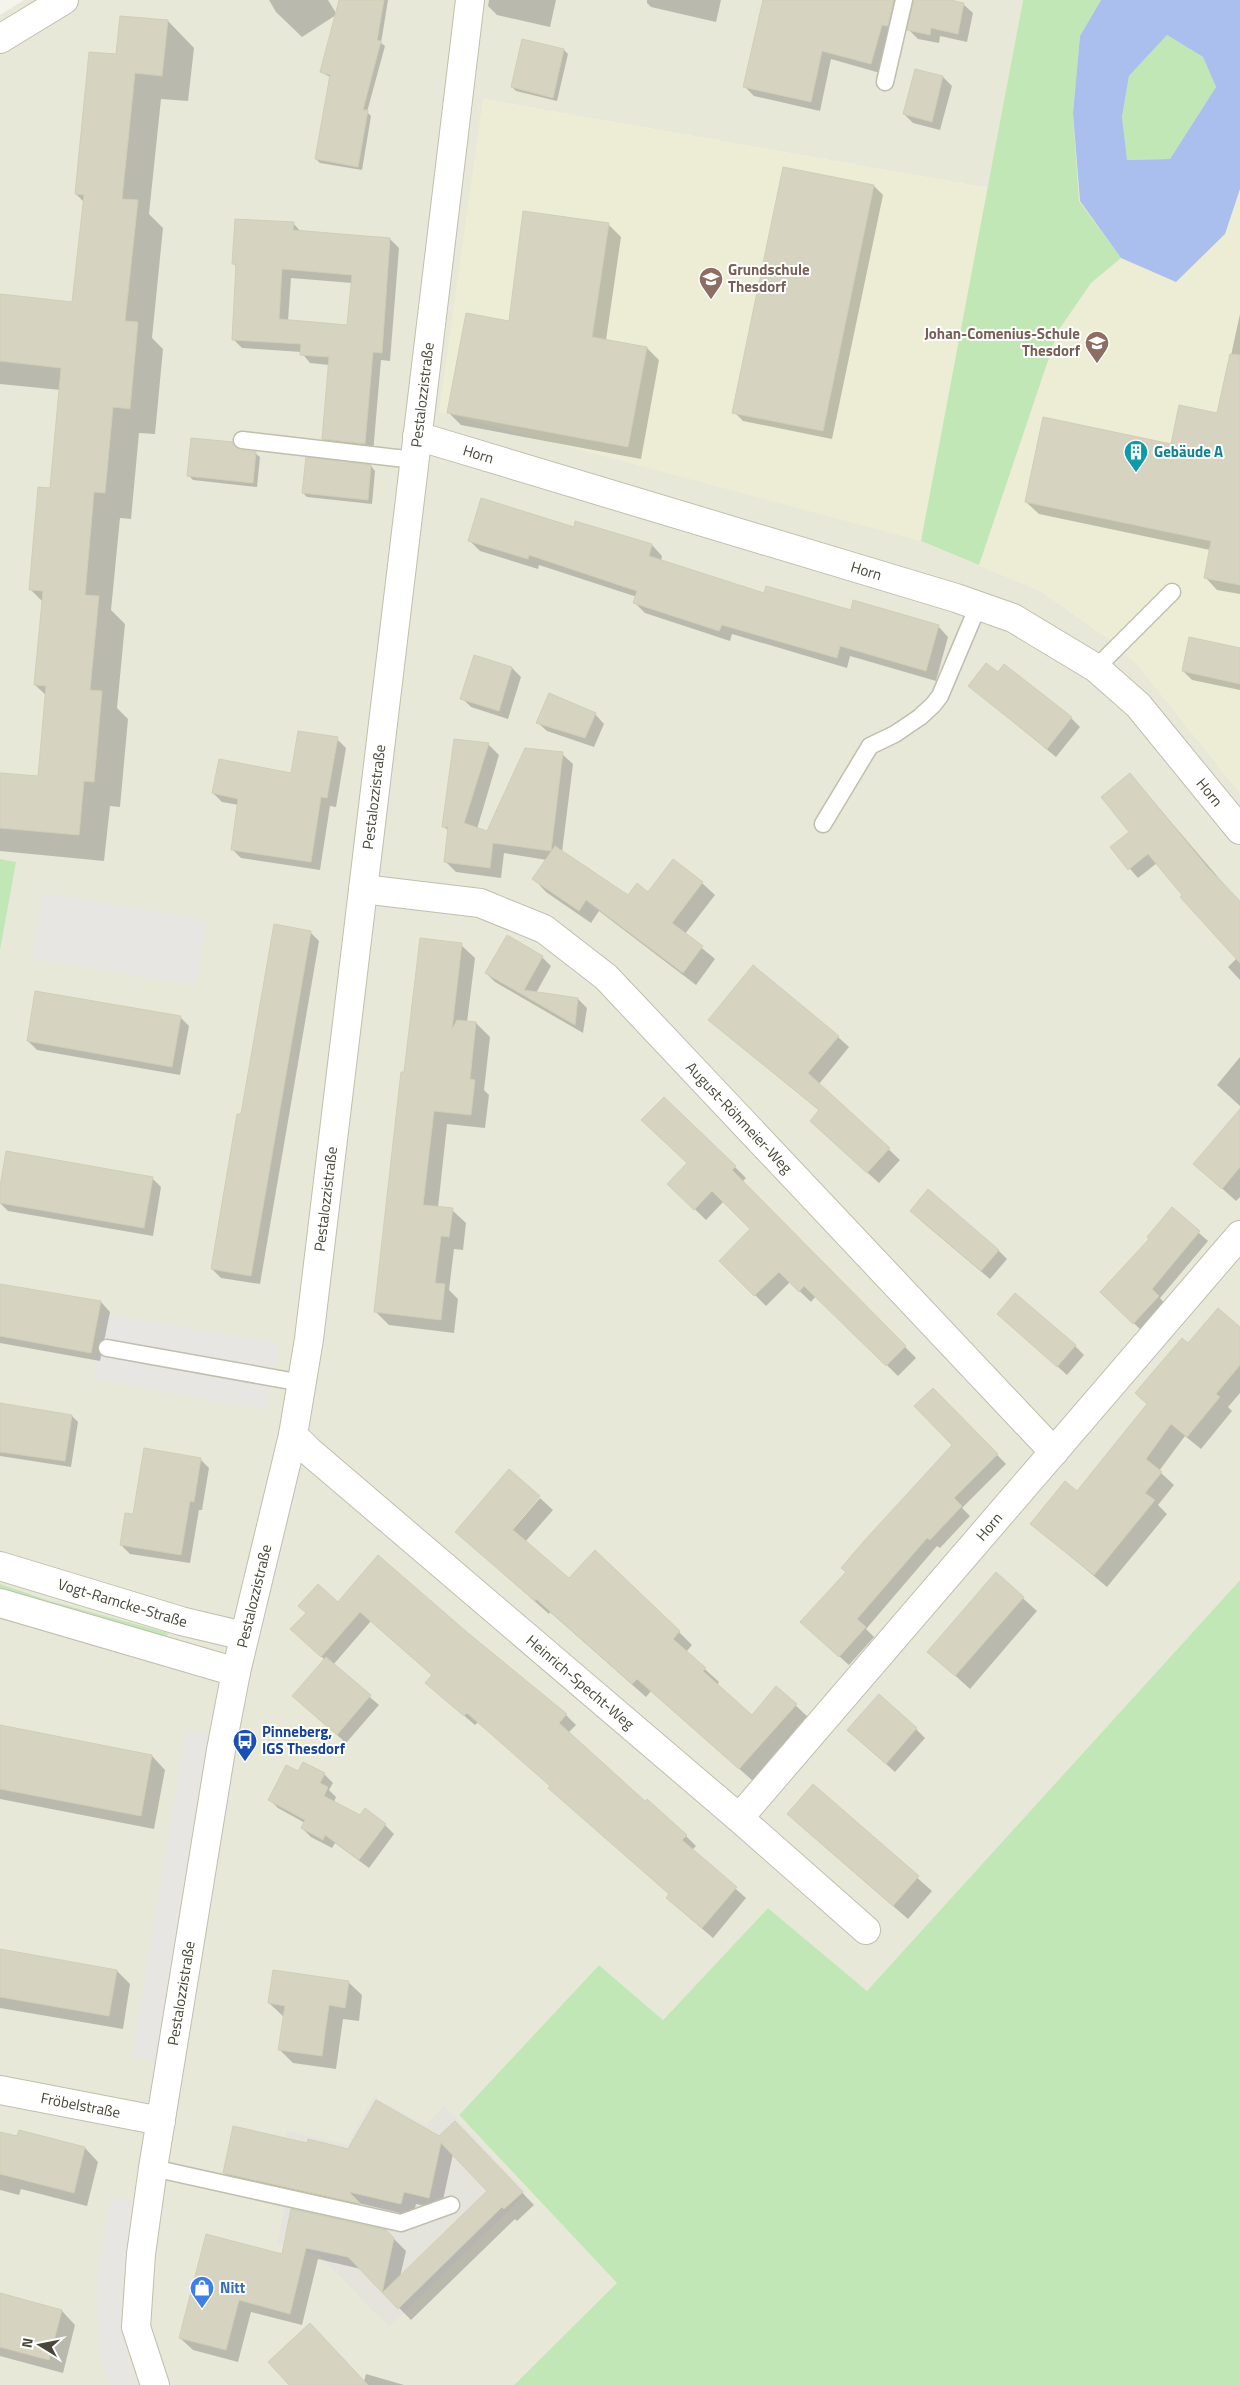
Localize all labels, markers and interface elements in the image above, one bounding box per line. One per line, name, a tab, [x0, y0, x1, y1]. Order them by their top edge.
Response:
place label: Grundschule Thesdorf	[728, 258, 810, 298]
school or university icon: Grundschule Thesdorf	[698, 266, 724, 300]
place label: Johan-Comenius-Schule Thesdorf	[924, 322, 1081, 362]
school or university icon: Johan-Comenius-Schule Thesdorf	[1084, 330, 1110, 364]
street label: Pestalozzistraße	[404, 341, 440, 449]
street label: Horn	[460, 438, 497, 469]
building icon: Gebäude A	[1123, 439, 1149, 473]
place label: Gebäude A	[1154, 440, 1223, 463]
street label: Horn	[848, 555, 885, 586]
street label: Pestalozzistraße	[356, 743, 391, 851]
street label: Horn	[1191, 773, 1229, 812]
street label: August-Röhmeier-Weg	[681, 1056, 798, 1179]
street label: Pestalozzistraße	[308, 1145, 343, 1253]
street label: Horn	[970, 1507, 1008, 1546]
street label: Pestalozzistraße	[230, 1542, 277, 1650]
street label: Vogt-Ramcke-Straße	[55, 1572, 190, 1633]
street label: Heinrich-Specht-Weg	[521, 1629, 640, 1735]
place label: Pinneberg, IGS Thesdorf	[262, 1720, 346, 1760]
bus stop icon: Pinneberg, IGS Thesdorf	[232, 1728, 258, 1762]
street label: Pestalozzistraße	[161, 1939, 201, 2047]
street label: Fröbelstraße	[39, 2086, 122, 2124]
shop icon: Nitt	[189, 2275, 215, 2309]
place label: Nitt	[220, 2276, 246, 2299]
north arrow	[15, 2320, 65, 2370]
text: N	[16, 2336, 38, 2349]

